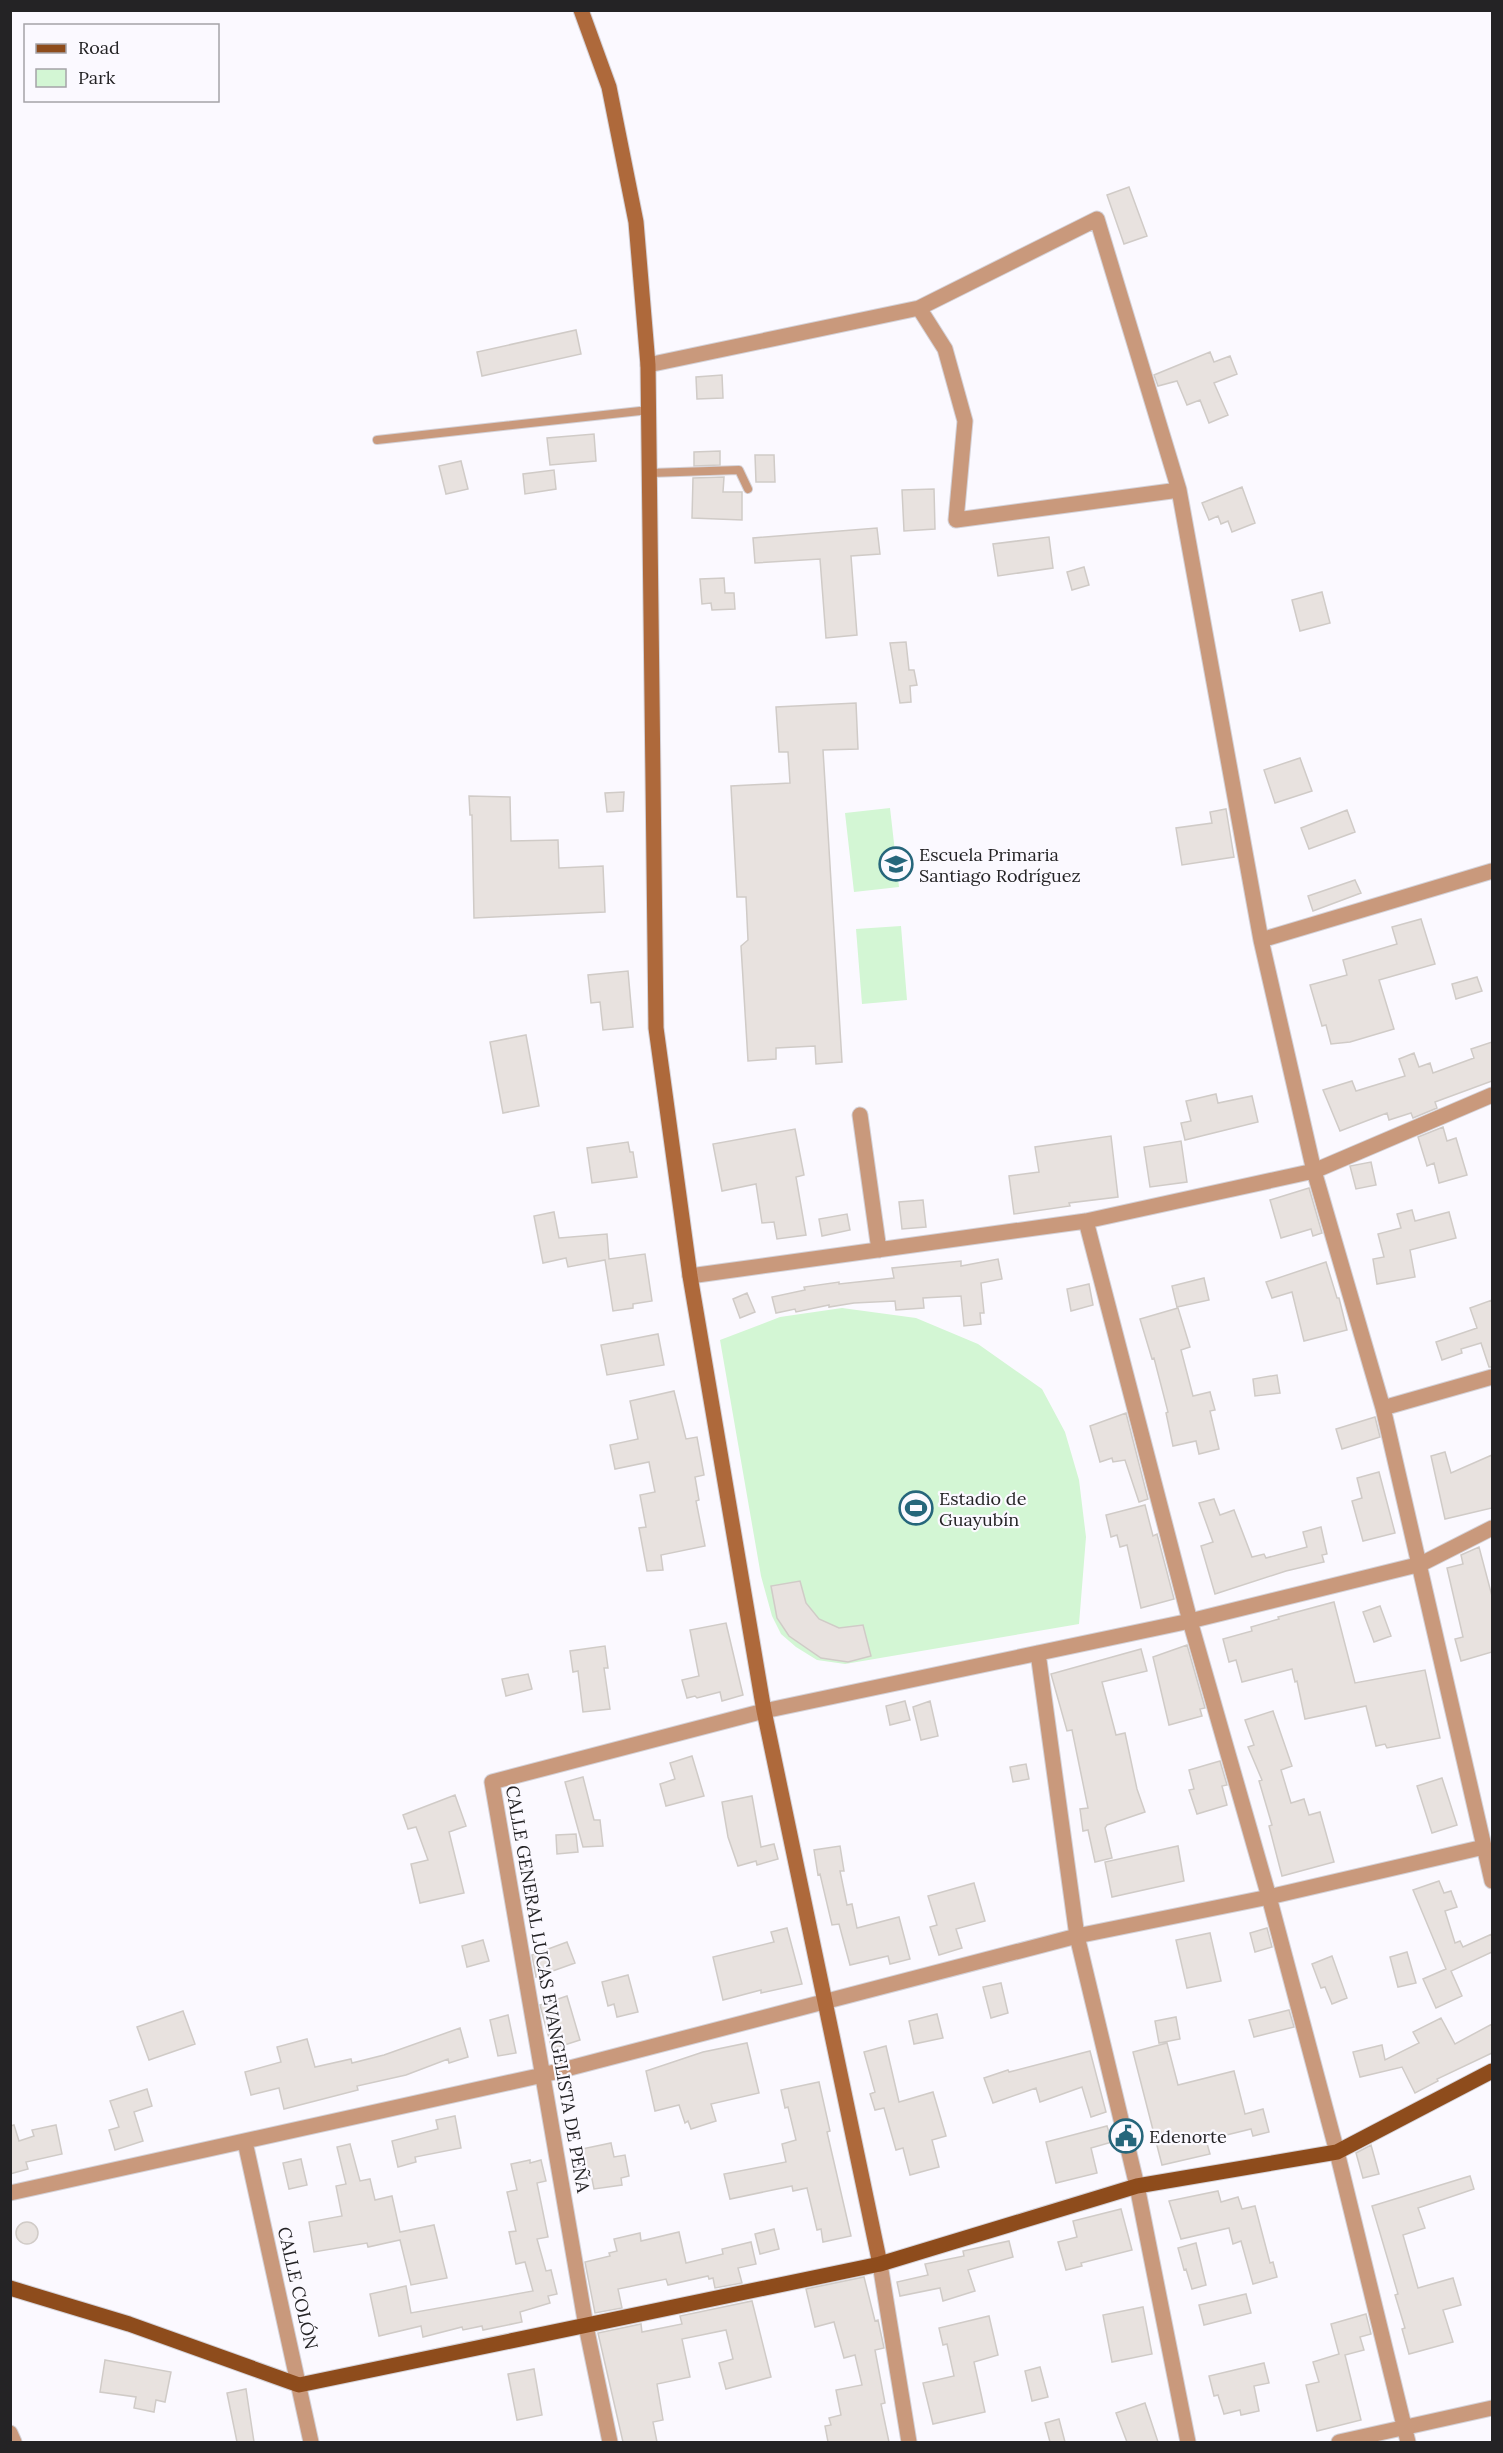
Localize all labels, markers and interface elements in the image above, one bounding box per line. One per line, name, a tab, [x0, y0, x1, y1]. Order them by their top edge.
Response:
legend	[24, 24, 219, 102]
text: Road	[78, 36, 120, 59]
text: Park	[78, 66, 116, 89]
place label: Escuela Primaria Santiago Rodríguez	[919, 843, 1081, 887]
school or university icon: Escuela Primaria Santiago Rodríguez	[878, 846, 914, 882]
place label: Estadio de Guayubín	[939, 1487, 1027, 1531]
sports icon: Estadio de Guayubín	[898, 1490, 934, 1526]
street label: CALLE GENERAL LUCAS EVANGELISTA DE PEÑA	[501, 1784, 595, 2195]
public building icon: Edenorte	[1108, 2118, 1144, 2154]
place label: Edenorte	[1149, 2125, 1227, 2148]
street label: CALLE COLÓN	[273, 2225, 323, 2351]

